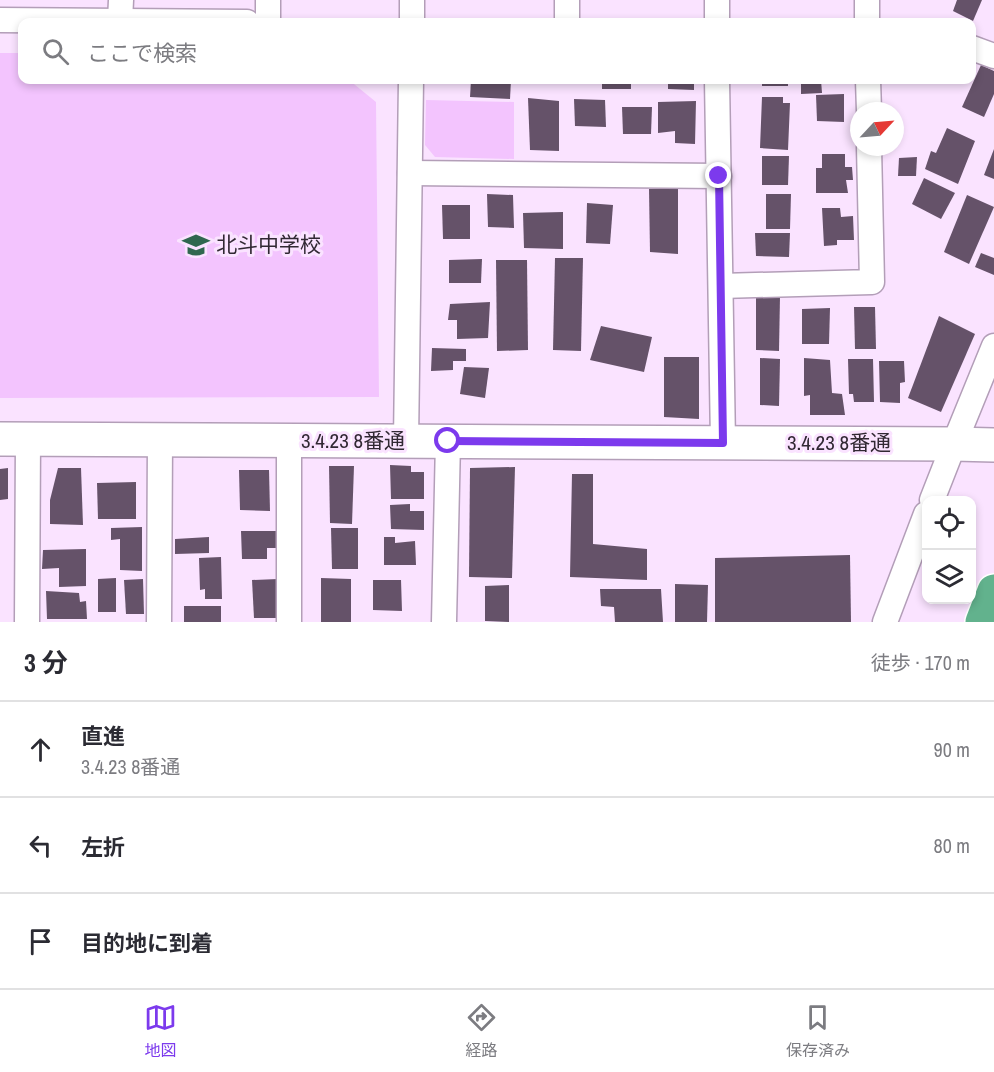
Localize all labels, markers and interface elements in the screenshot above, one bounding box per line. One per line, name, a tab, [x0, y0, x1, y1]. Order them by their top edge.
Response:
search box	[18, 18, 976, 84]
icon: search	[39, 35, 72, 68]
text: ここで検索	[87, 38, 197, 68]
north arrow	[850, 102, 904, 156]
route end	[705, 162, 731, 188]
school or university icon: 北斗中学校	[181, 230, 211, 260]
place label: 北斗中学校	[216, 230, 321, 259]
street label: 3.4.23 8番通	[301, 426, 405, 455]
route start	[434, 427, 460, 453]
street label: 3.4.23 8番通	[787, 428, 891, 457]
map controls	[922, 496, 976, 604]
button: locate	[922, 496, 976, 550]
button: layers	[922, 550, 976, 604]
text: 3 分	[24, 645, 68, 680]
text: 徒歩 · 170 m	[871, 649, 970, 676]
text: 直進	[81, 721, 125, 751]
icon: ahead	[24, 733, 57, 766]
text: 90 m	[934, 736, 970, 763]
text: 3.4.23 8番通	[81, 753, 180, 780]
icon: left	[24, 829, 57, 862]
text: 左折	[81, 832, 125, 862]
text: 80 m	[934, 832, 970, 859]
icon: arrive	[24, 925, 57, 958]
text: 目的地に到着	[81, 928, 213, 958]
tab: 地図	[144, 1001, 177, 1061]
tab: 経路	[465, 1001, 498, 1061]
tab: 保存済み	[786, 1001, 850, 1061]

